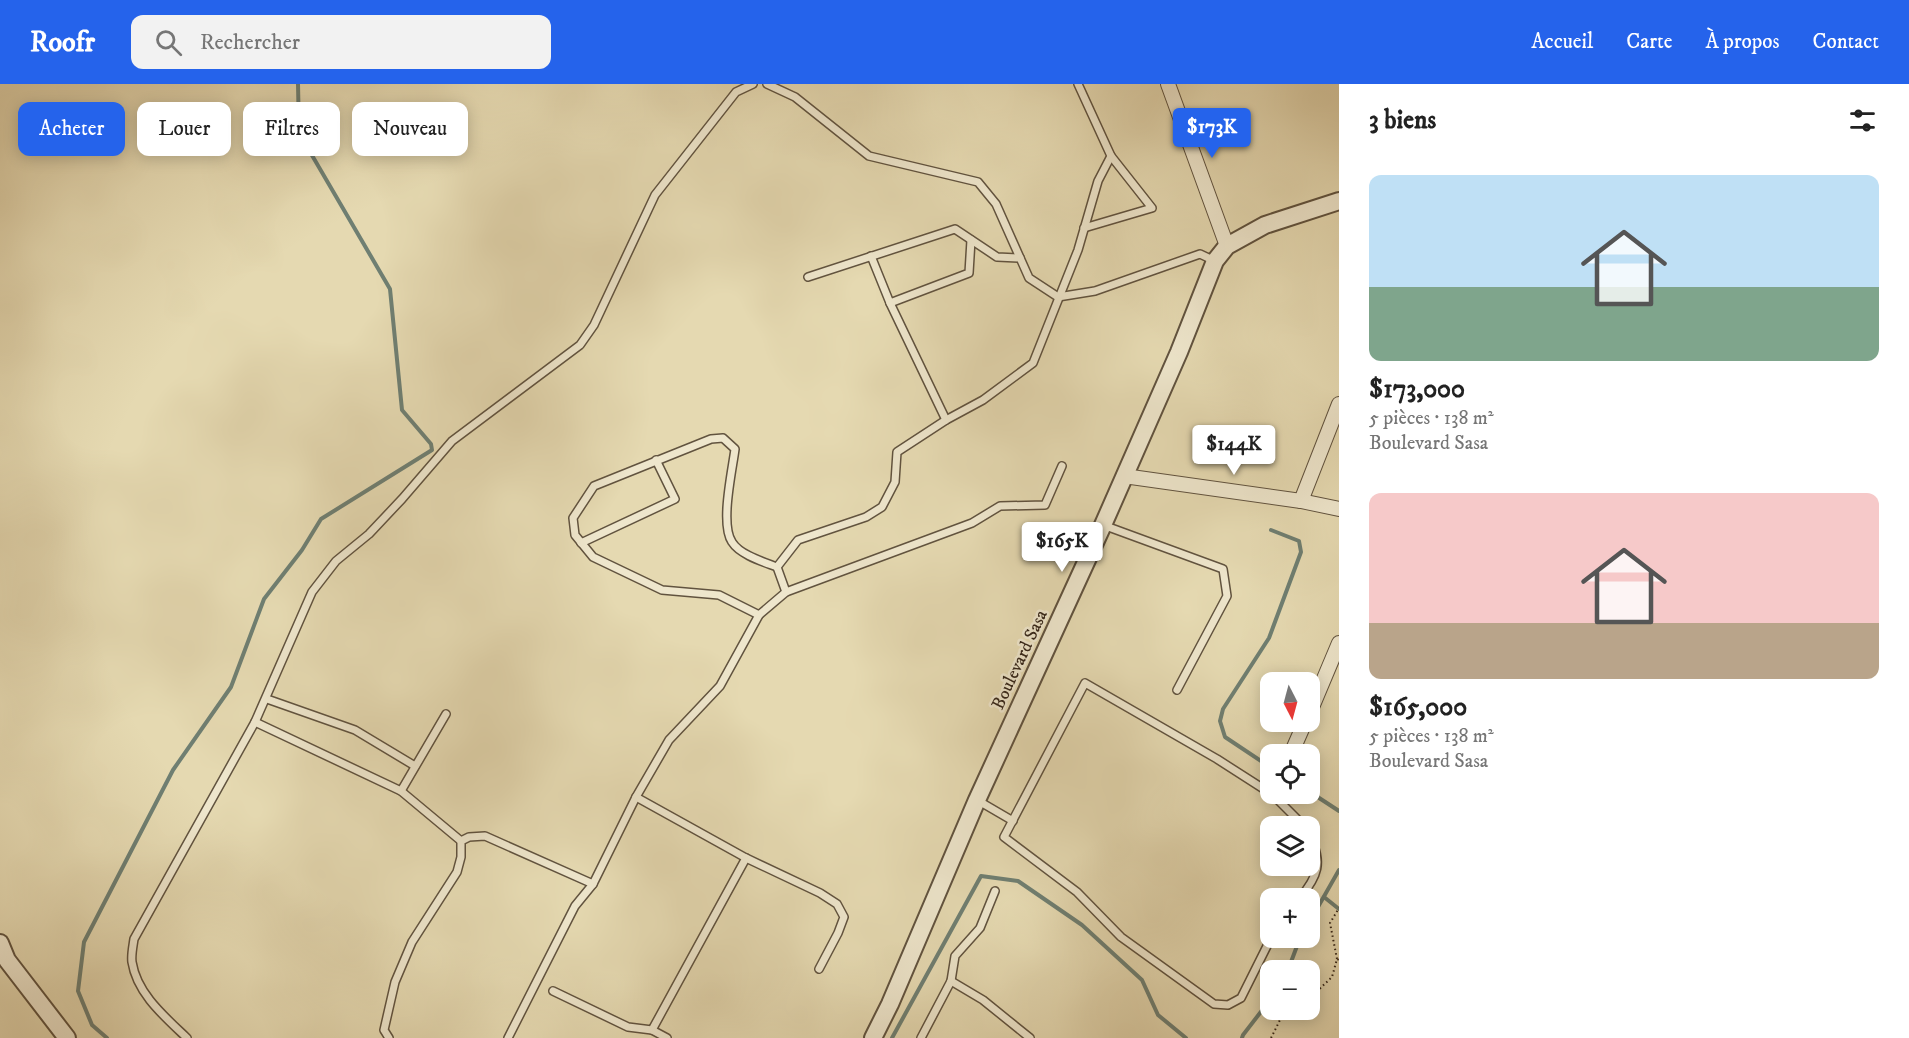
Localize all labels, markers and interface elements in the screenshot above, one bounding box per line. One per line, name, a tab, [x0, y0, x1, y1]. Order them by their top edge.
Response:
search box	[131, 15, 551, 69]
text: Roofr	[30, 25, 95, 60]
icon: search	[152, 26, 185, 59]
text: Rechercher	[200, 29, 300, 56]
text: Accueil	[1531, 29, 1593, 55]
text: Carte	[1626, 29, 1672, 55]
text: À propos	[1705, 29, 1780, 55]
text: Contact	[1813, 29, 1879, 55]
chip: Acheter	[18, 102, 125, 156]
chip: Louer	[137, 102, 231, 156]
chip: Filtres	[243, 102, 340, 156]
chip: Nouveau	[352, 102, 468, 156]
text: 3 biens	[1369, 104, 1436, 137]
icon: filters	[1846, 104, 1879, 137]
pin: $173K	[1170, 108, 1254, 159]
text: $173K	[1187, 115, 1237, 140]
icon: home	[1570, 214, 1678, 322]
text: $173,000	[1369, 373, 1465, 406]
text: 5 pièces · 138 m²	[1369, 406, 1494, 431]
pin: $144K	[1192, 425, 1276, 476]
text: Boulevard Sasa	[1369, 431, 1488, 456]
text: $144K	[1206, 432, 1262, 457]
pin: $165K	[1020, 522, 1104, 573]
text: $165K	[1036, 529, 1088, 554]
icon: home	[1570, 532, 1678, 640]
street label: Boulevard Sasa	[987, 606, 1053, 713]
north arrow	[1260, 672, 1320, 732]
map controls	[1260, 672, 1320, 1020]
text: $165,000	[1369, 691, 1467, 724]
text: 5 pièces · 138 m²	[1369, 724, 1494, 749]
button: locate	[1260, 744, 1320, 804]
text: Boulevard Sasa	[1369, 749, 1488, 774]
button: layers	[1260, 816, 1320, 876]
button: +	[1260, 888, 1320, 948]
button: −	[1260, 960, 1320, 1020]

